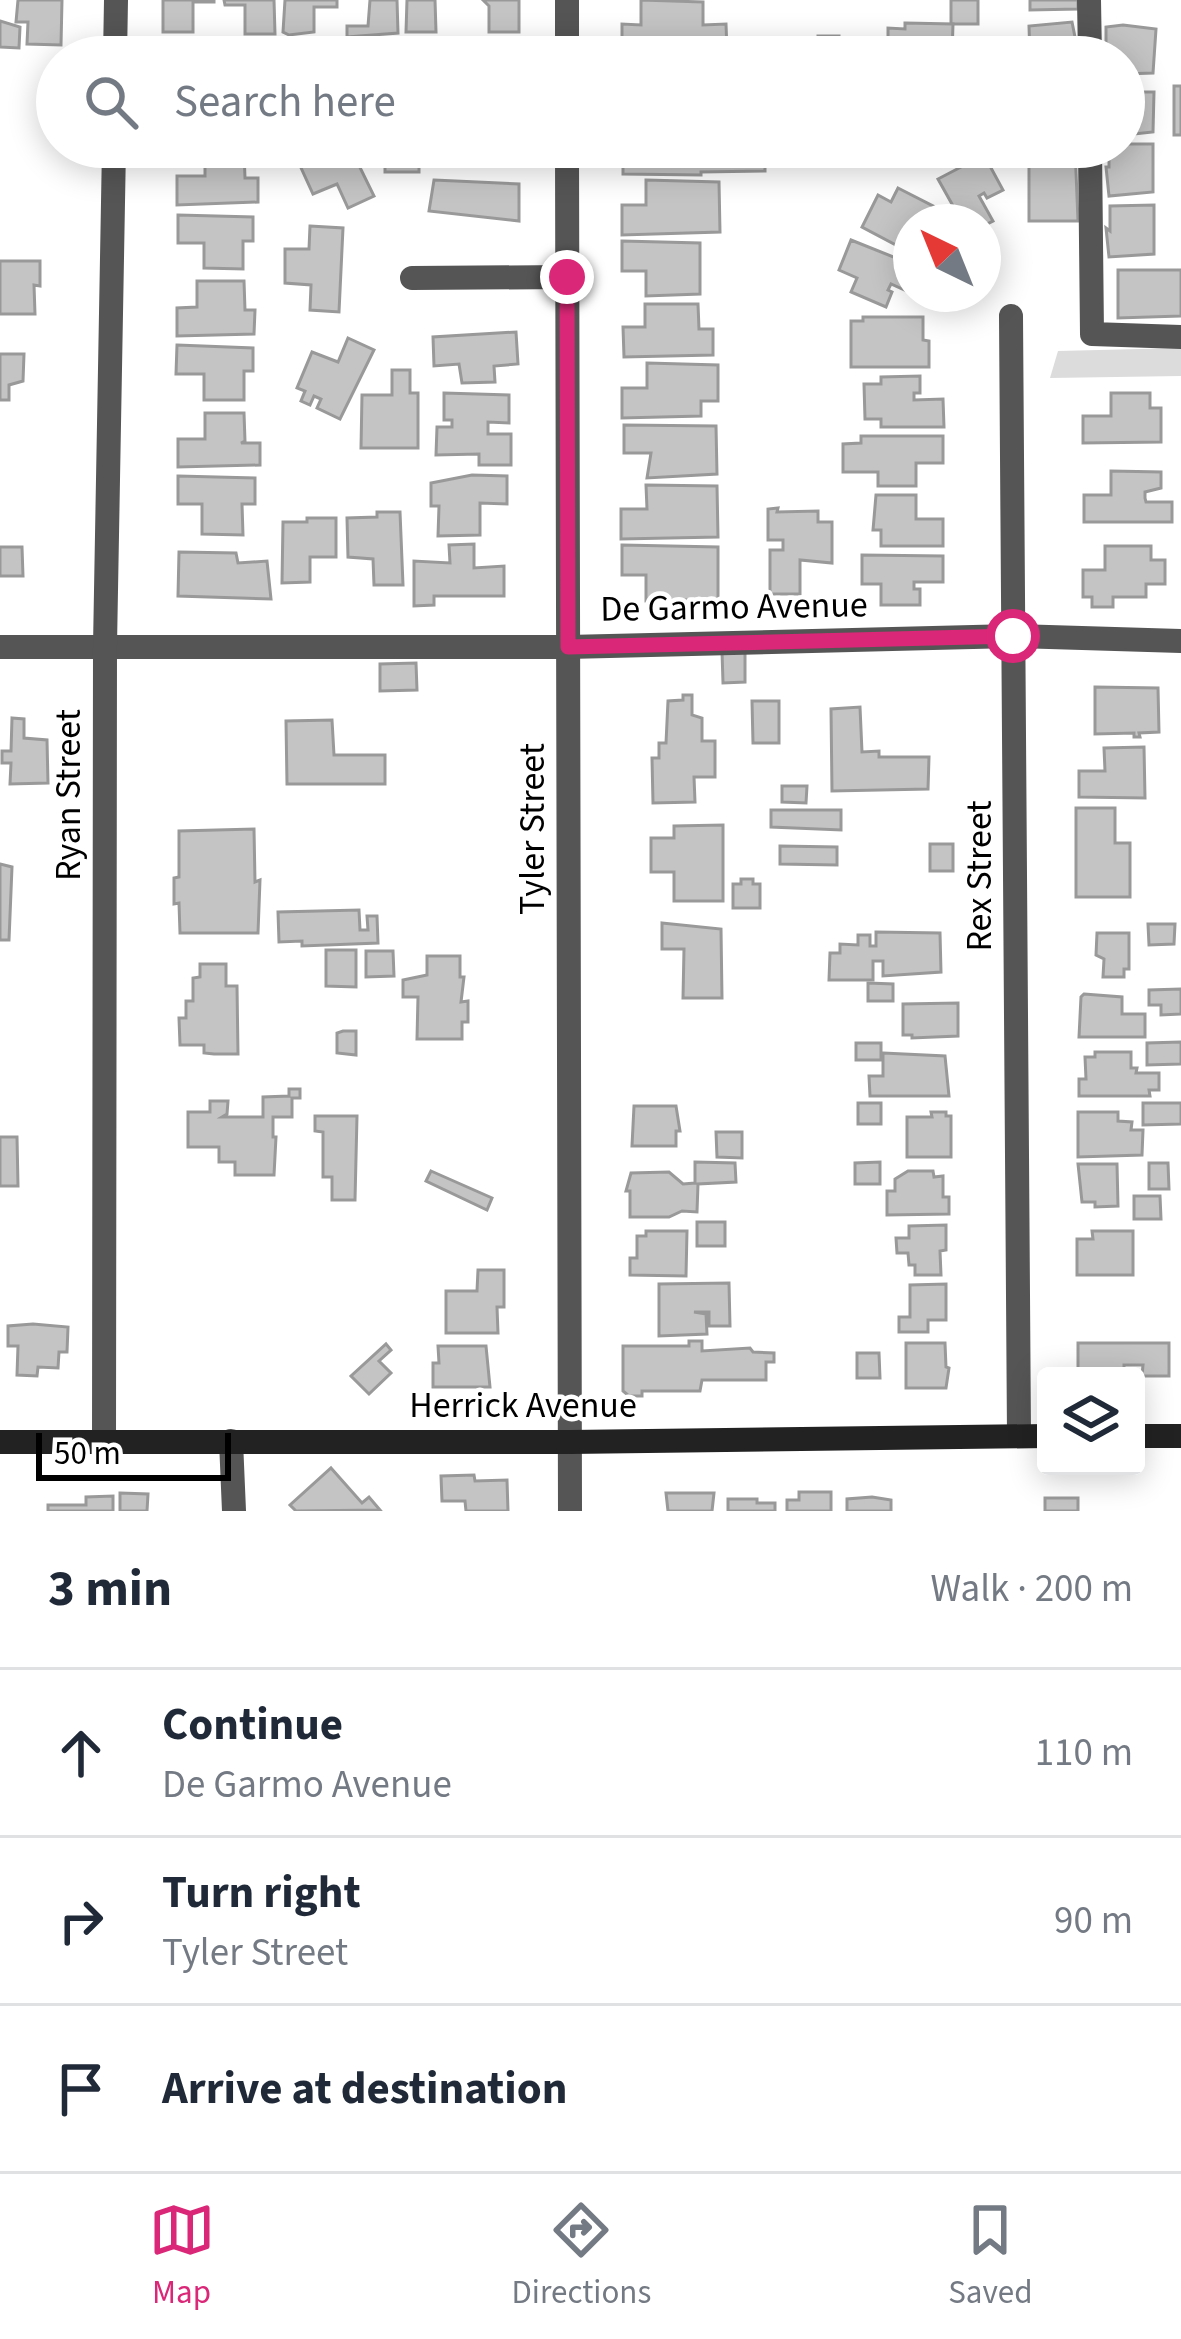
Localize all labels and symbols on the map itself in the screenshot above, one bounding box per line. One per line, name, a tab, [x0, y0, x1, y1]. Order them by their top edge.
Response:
north arrow	[893, 204, 1001, 312]
route end	[540, 250, 594, 304]
street label: De Garmo Avenue	[600, 579, 868, 635]
route start	[986, 609, 1040, 663]
street label: Ryan Street	[43, 709, 94, 881]
street label: Tyler Street	[507, 743, 558, 915]
street label: Rex Street	[954, 800, 1005, 952]
street label: Herrick Avenue	[409, 1380, 637, 1431]
scale bar	[36, 1427, 231, 1480]

